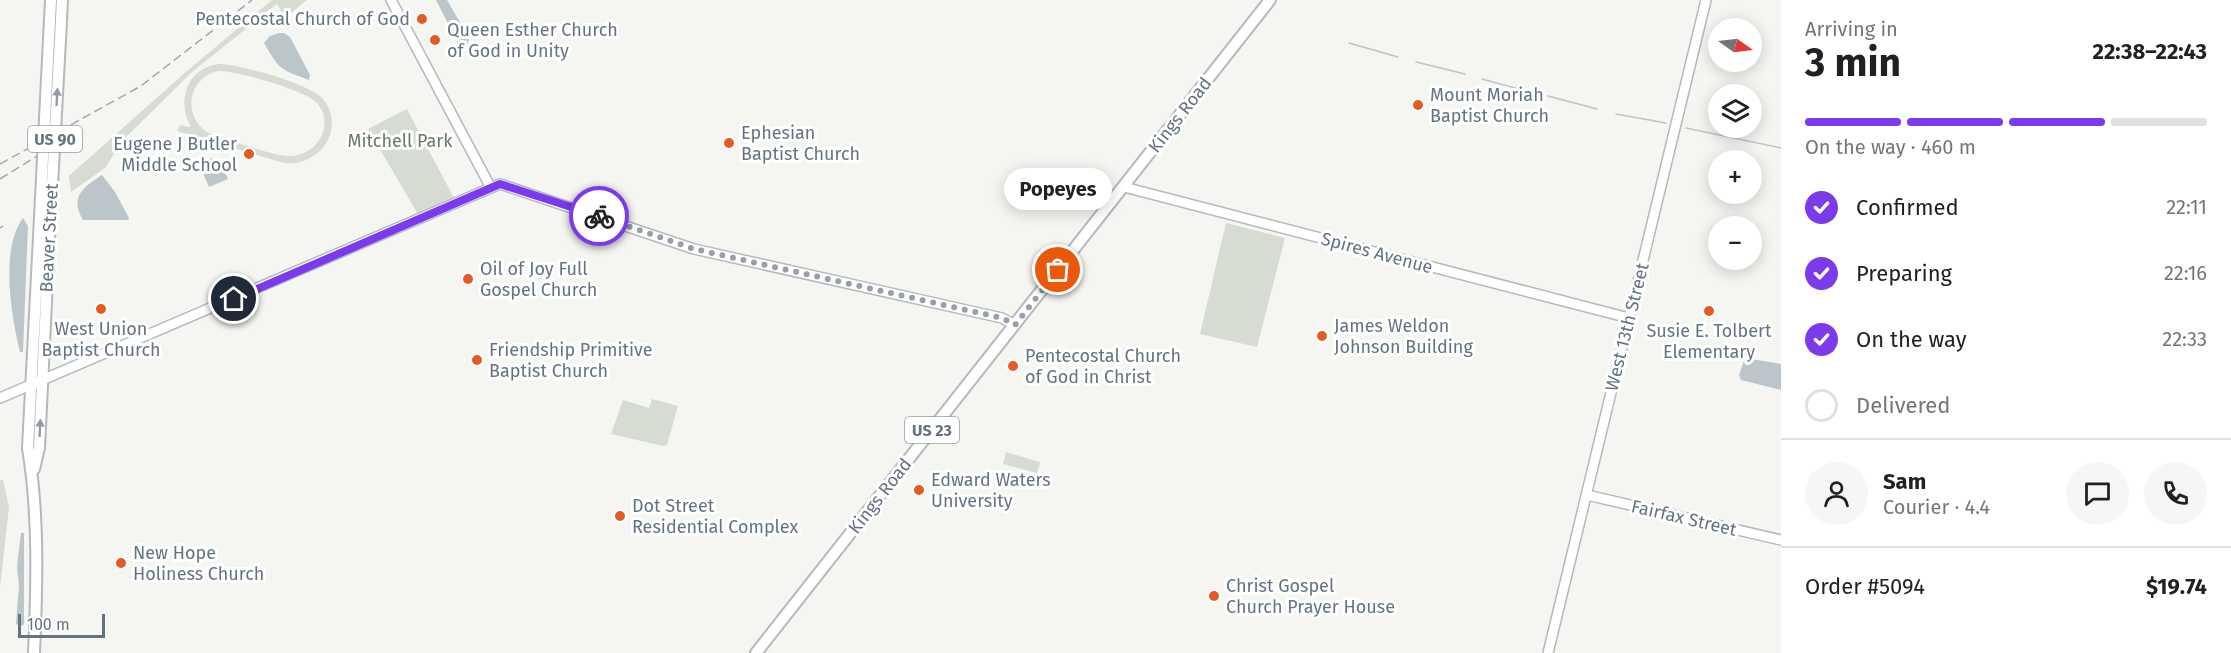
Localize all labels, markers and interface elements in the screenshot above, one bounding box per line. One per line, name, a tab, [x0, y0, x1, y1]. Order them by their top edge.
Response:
place label: Pentecostal Church of God	[195, 8, 410, 30]
marker: Pentecostal Church of God	[415, 12, 429, 26]
text: Arriving in	[1805, 17, 1898, 41]
north arrow	[1708, 18, 1762, 72]
map controls	[1708, 18, 1762, 270]
place label: Queen Esther Church of God in Unity	[447, 19, 618, 62]
marker: Queen Esther Church of God in Unity	[428, 33, 442, 47]
text: 22:38–22:43	[2093, 38, 2207, 65]
text: 3 min	[1805, 40, 1901, 86]
street label: Kings Road	[1144, 73, 1216, 157]
place label: Mount Moriah Baptist Church	[1430, 84, 1549, 127]
button: layers	[1708, 84, 1762, 138]
one-way arrow	[52, 87, 61, 106]
marker: Mount Moriah Baptist Church	[1411, 98, 1425, 112]
place label: Ephesian Baptist Church	[741, 122, 860, 165]
road number: US 90	[28, 126, 82, 152]
park label: Mitchell Park	[347, 130, 453, 152]
place label: Eugene J Butler Middle School	[113, 133, 237, 176]
text: On the way · 460 m	[1805, 135, 1976, 159]
marker: Ephesian Baptist Church	[722, 136, 736, 150]
marker: Eugene J Butler Middle School	[242, 147, 256, 161]
button: +	[1708, 150, 1762, 204]
callout: Popeyes	[1004, 168, 1112, 210]
text: Popeyes	[1020, 177, 1096, 201]
street label: Beaver Street	[35, 182, 63, 293]
courier	[569, 186, 629, 246]
icon: check	[1805, 191, 1838, 224]
text: Confirmed	[1856, 194, 1959, 221]
text: 22:11	[2166, 195, 2207, 219]
icon: bike	[583, 200, 616, 233]
button: −	[1708, 216, 1762, 270]
street label: Spires Avenue	[1319, 228, 1435, 278]
pin	[1032, 244, 1083, 295]
icon: bag	[1041, 253, 1074, 286]
icon: check	[1805, 257, 1838, 290]
place label: Oil of Joy Full Gospel Church	[480, 258, 597, 301]
street label: West 13th Street	[1600, 260, 1654, 394]
text: Preparing	[1856, 260, 1952, 287]
text: 22:16	[2164, 261, 2207, 285]
marker: Oil of Joy Full Gospel Church	[461, 272, 475, 286]
pin	[208, 273, 259, 324]
icon: home	[217, 282, 250, 315]
marker: West Union Baptist Church	[94, 302, 108, 316]
marker: Susie E. Tolbert Elementary	[1702, 304, 1716, 318]
place label: James Weldon Johnson Building	[1334, 315, 1473, 358]
place label: West Union Baptist Church	[41, 318, 161, 361]
place label: Susie E. Tolbert Elementary	[1646, 320, 1772, 363]
icon: check	[1805, 323, 1838, 356]
text: On the way	[1856, 326, 1967, 353]
text: 22:33	[2162, 327, 2207, 351]
marker: James Weldon Johnson Building	[1315, 329, 1329, 343]
place label: Friendship Primitive Baptist Church	[489, 339, 653, 382]
place label: Pentecostal Church of God in Christ	[1025, 345, 1181, 388]
marker: Friendship Primitive Baptist Church	[470, 353, 484, 367]
marker: Pentecostal Church of God in Christ	[1006, 359, 1020, 373]
text: Delivered	[1856, 392, 1951, 419]
road number: US 23	[905, 417, 959, 443]
one-way arrow	[35, 418, 44, 437]
street label: Kings Road	[844, 454, 916, 538]
button: person	[1805, 462, 1868, 525]
button: chat	[2066, 462, 2129, 525]
button: phone	[2144, 462, 2207, 525]
text: Sam	[1883, 468, 1926, 495]
place label: Edward Waters University	[931, 469, 1051, 512]
marker: Edward Waters University	[912, 483, 926, 497]
place label: Dot Street Residential Complex	[632, 495, 798, 538]
street label: Fairfax Street	[1629, 495, 1739, 541]
text: Courier · 4.4	[1883, 495, 1990, 519]
marker: Dot Street Residential Complex	[613, 509, 627, 523]
place label: New Hope Holiness Church	[133, 542, 264, 585]
marker: New Hope Holiness Church	[114, 556, 128, 570]
text: Order #5094	[1805, 573, 1925, 600]
text: $19.74	[2146, 573, 2207, 600]
place label: Christ Gospel Church Prayer House	[1226, 575, 1395, 618]
marker: Christ Gospel Church Prayer House	[1207, 589, 1221, 603]
scale bar	[18, 611, 105, 638]
text: 100 m	[27, 615, 70, 634]

